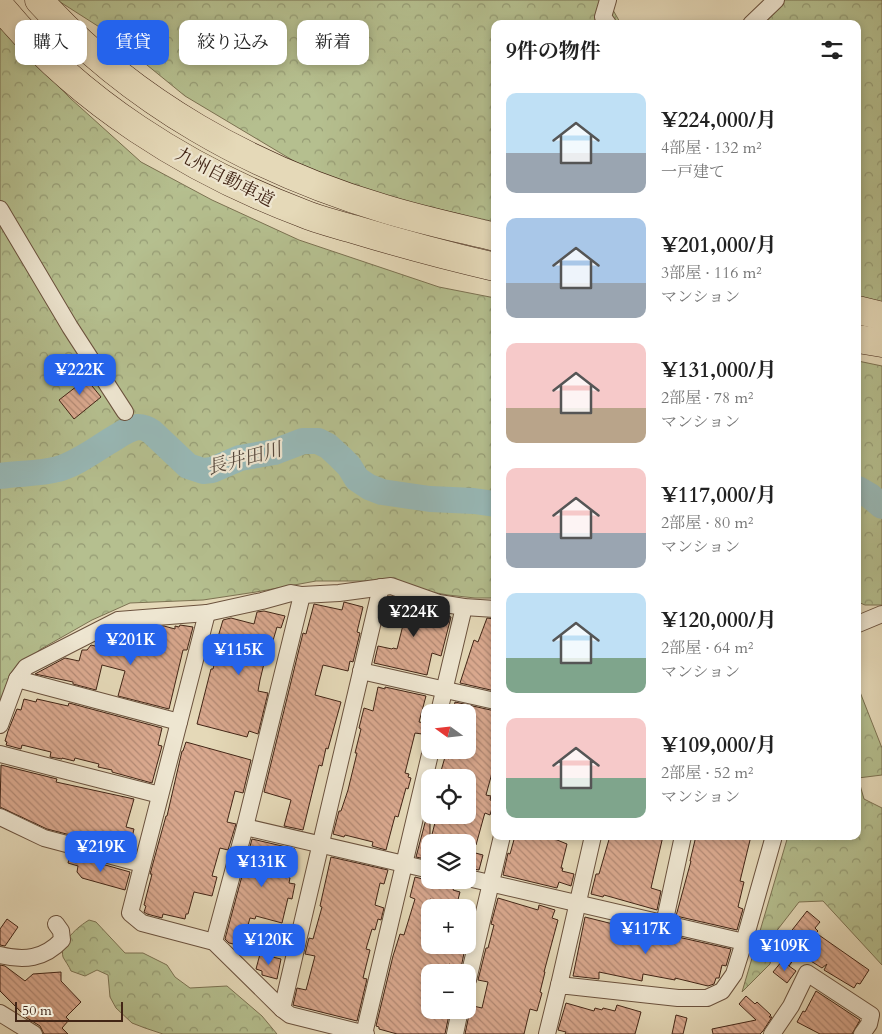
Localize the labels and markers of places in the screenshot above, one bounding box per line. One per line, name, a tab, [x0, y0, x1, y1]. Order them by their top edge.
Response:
pin: ¥222K	[45, 354, 115, 396]
pin: ¥224K	[379, 596, 449, 638]
pin: ¥201K	[96, 624, 166, 666]
pin: ¥115K	[204, 634, 274, 676]
pin: ¥219K	[66, 830, 136, 873]
pin: ¥131K	[227, 846, 297, 888]
pin: ¥117K	[611, 912, 681, 955]
pin: ¥120K	[234, 924, 304, 966]
pin: ¥109K	[750, 930, 820, 972]

